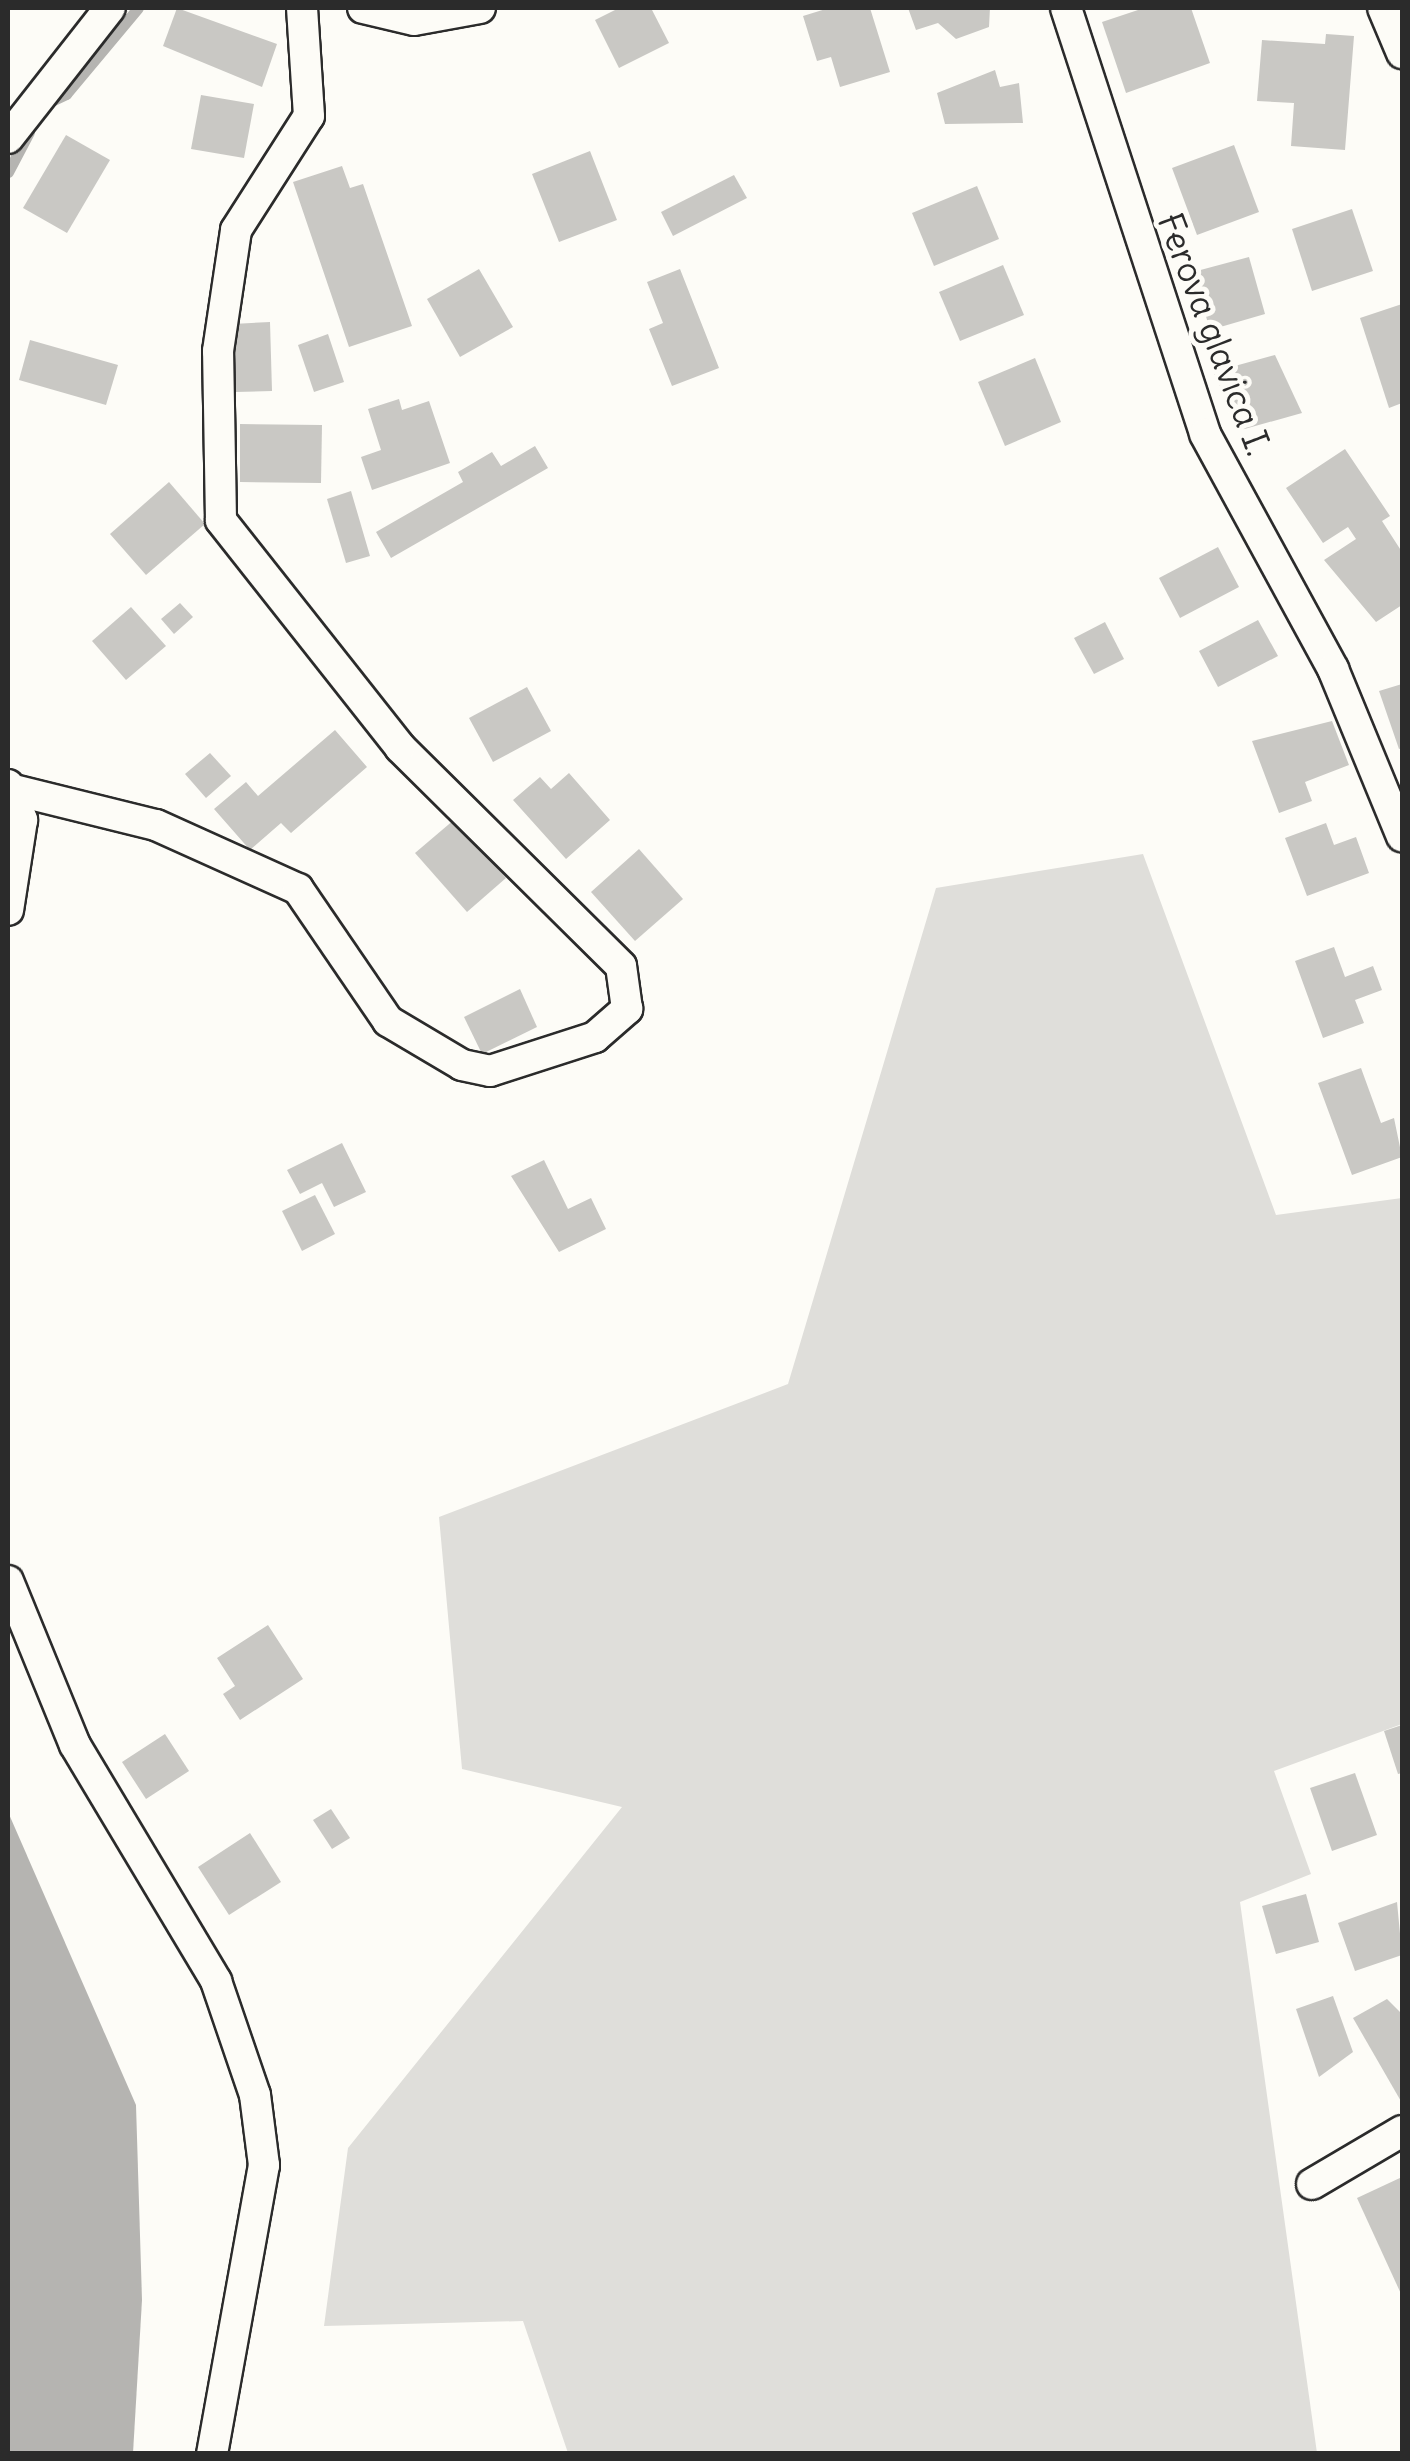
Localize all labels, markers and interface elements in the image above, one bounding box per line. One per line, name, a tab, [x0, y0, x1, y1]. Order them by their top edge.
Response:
street label: Ferova glavica I.	[1150, 207, 1280, 461]

